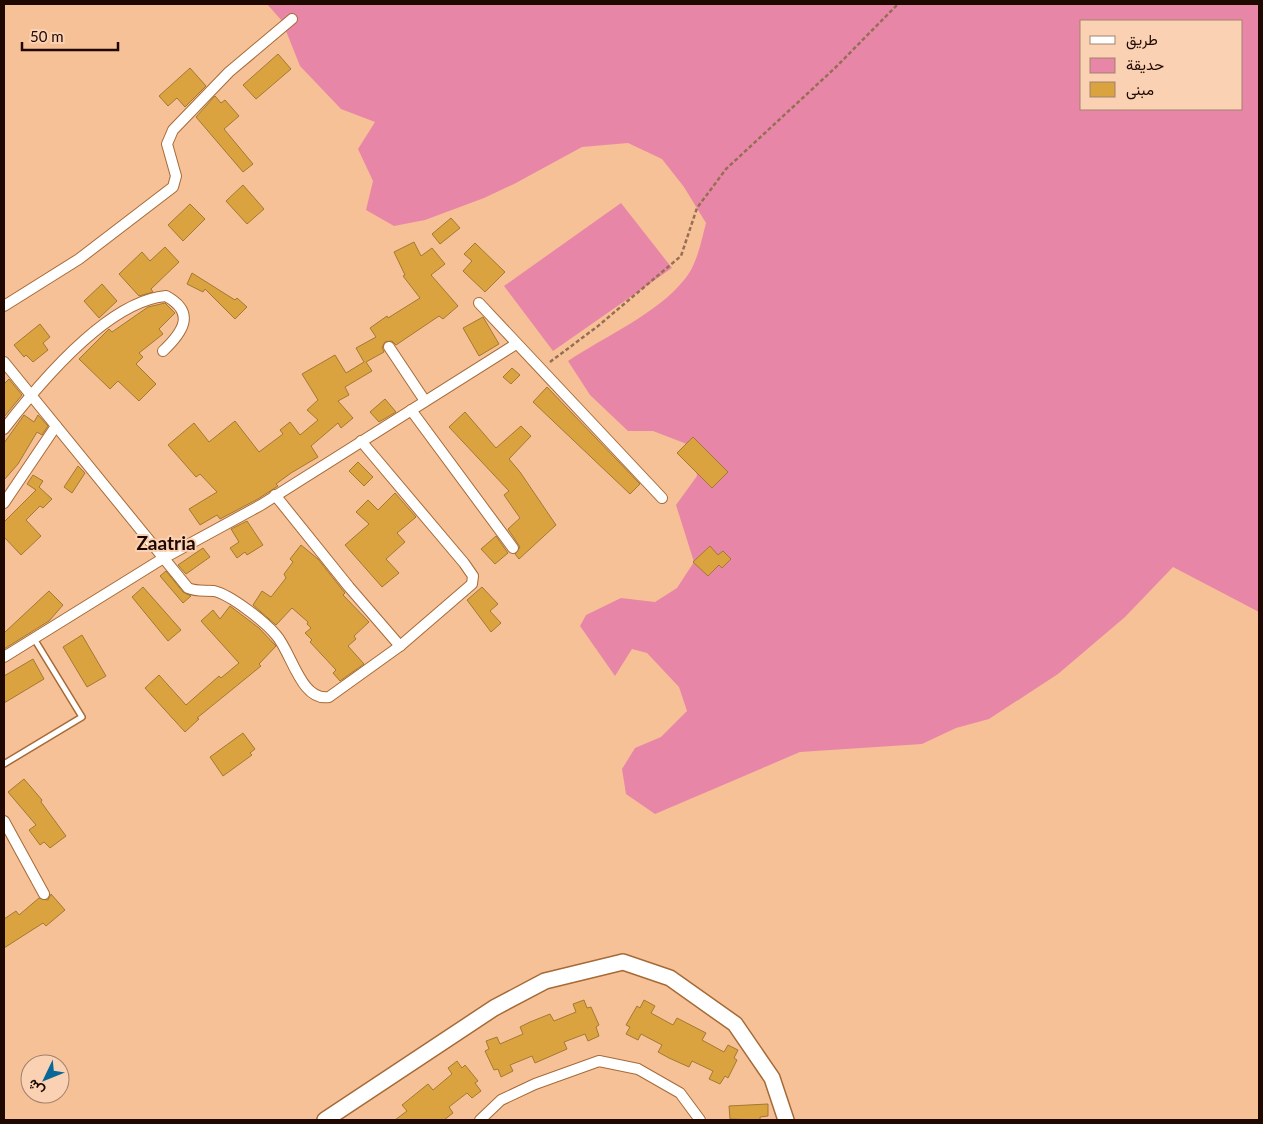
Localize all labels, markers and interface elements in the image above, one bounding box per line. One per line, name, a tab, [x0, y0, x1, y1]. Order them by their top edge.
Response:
scale bar	[22, 20, 119, 52]
legend	[1080, 20, 1243, 110]
text: 50 m	[30, 27, 64, 45]
text: طريق	[1126, 30, 1158, 50]
text: حديقة	[1126, 55, 1164, 74]
text: مبنى	[1126, 80, 1154, 100]
district label: Zaatria	[136, 531, 196, 554]
north arrow	[20, 1054, 70, 1104]
text: ش	[23, 1075, 48, 1100]

